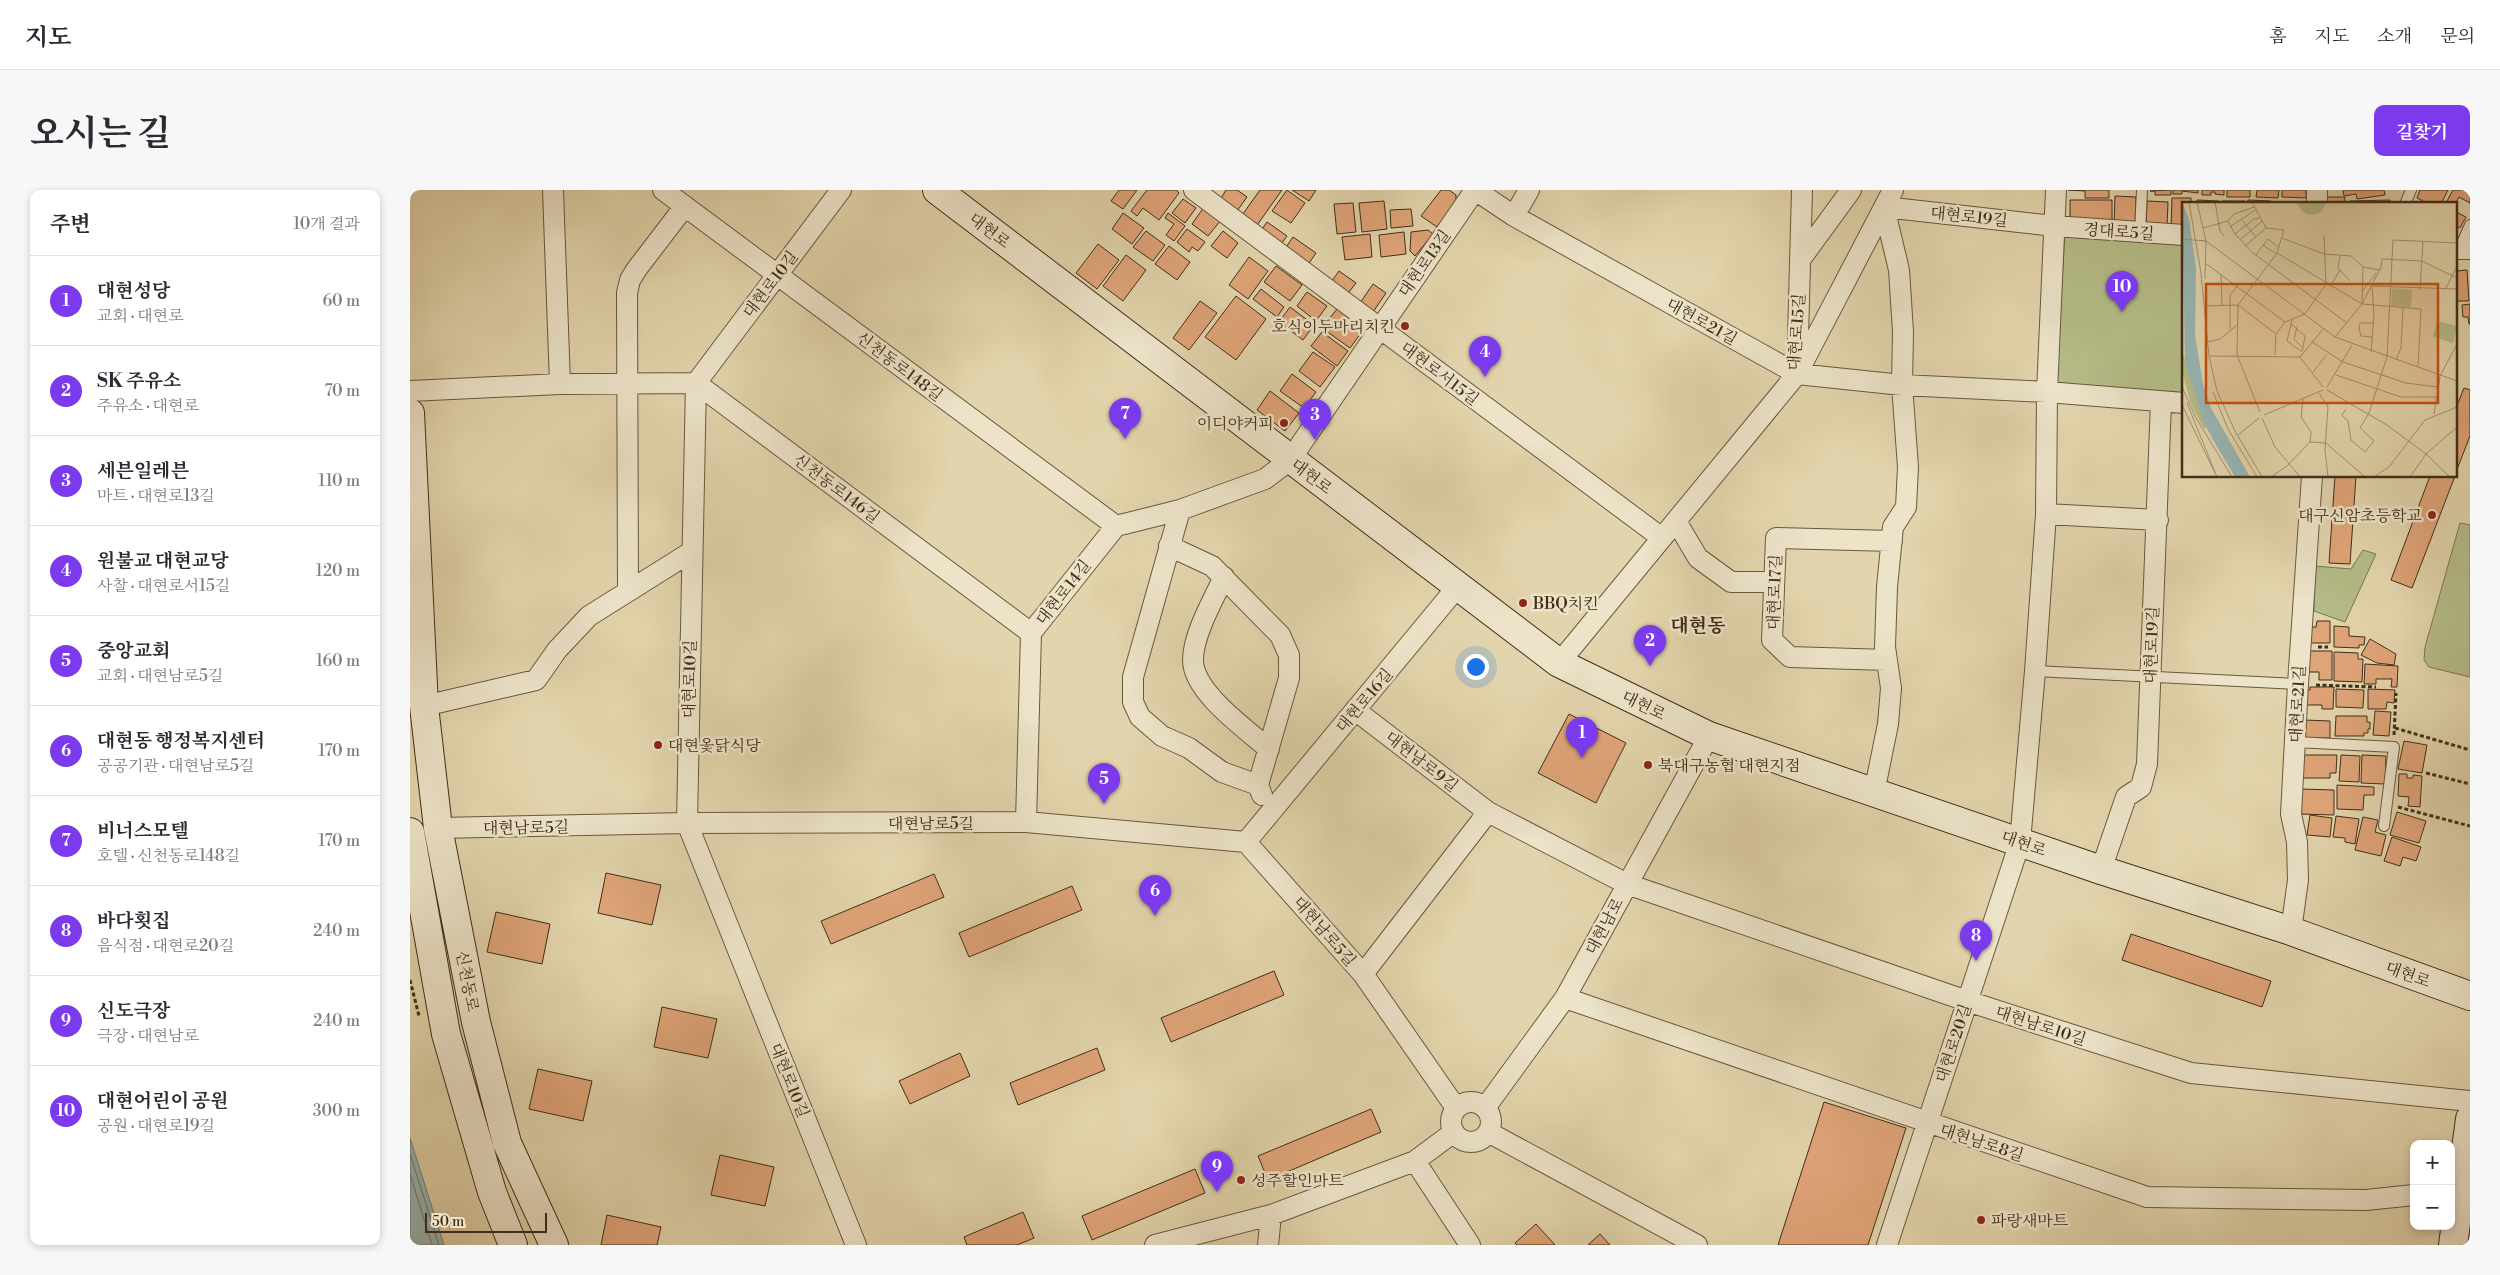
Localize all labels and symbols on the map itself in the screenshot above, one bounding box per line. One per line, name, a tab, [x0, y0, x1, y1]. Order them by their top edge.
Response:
inset map	[2182, 202, 2458, 478]
street label: 대현로19길	[1929, 203, 2009, 231]
street label: 대현로	[965, 209, 1014, 253]
street label: 경대로5길	[2083, 220, 2155, 244]
street label: 대현로13길	[1394, 226, 1455, 301]
street label: 대현로10길	[739, 247, 803, 322]
pin: 10	[2106, 271, 2138, 312]
street label: 대현로15길	[1784, 293, 1810, 371]
street label: 대현로21길	[1663, 294, 1740, 350]
place label: 호식이두마리치킨	[1271, 317, 1395, 337]
marker: 호식이두마리치킨	[1399, 320, 1411, 332]
street label: 신천동로148길	[852, 328, 946, 406]
pin: 4	[1469, 336, 1501, 377]
street label: 대현로서15길	[1396, 338, 1483, 410]
pin: 7	[1109, 398, 1141, 439]
pin: 3	[1299, 399, 1331, 440]
place label: 이디야커피	[1197, 414, 1274, 434]
marker: 이디야커피	[1278, 417, 1290, 429]
street label: 신천동로146길	[789, 450, 883, 528]
street label: 대현로	[1287, 455, 1336, 499]
place label: 대구신암초등학교	[2298, 506, 2422, 526]
marker: 대구신암초등학교	[2426, 509, 2438, 521]
street label: 대현로17길	[1764, 554, 1786, 630]
street label: 대현로14길	[1032, 556, 1096, 629]
place label: BBQ치킨	[1532, 594, 1599, 614]
marker: BBQ치킨	[1517, 597, 1529, 609]
street label: 대현로19길	[2141, 606, 2163, 684]
district label: 대현동	[1670, 614, 1726, 638]
pin: 2	[1634, 625, 1666, 666]
street label: 대현로10길	[679, 639, 701, 719]
your location	[1463, 654, 1489, 680]
street label: 대현로16길	[1332, 664, 1397, 737]
street label: 대현로21길	[2286, 665, 2310, 744]
street label: 대현로	[1618, 687, 1669, 725]
pin: 1	[1566, 717, 1598, 758]
street label: 대현남로9길	[1381, 727, 1462, 796]
place label: 대현옻닭식당	[668, 736, 761, 756]
marker: 대현옻닭식당	[652, 739, 664, 751]
place label: 북대구농협 대현지점	[1658, 756, 1800, 776]
marker: 북대구농협 대현지점	[1642, 759, 1654, 771]
pin: 5	[1088, 763, 1120, 804]
street label: 대현남로5길	[888, 814, 974, 834]
street label: 대현남로5길	[483, 817, 569, 839]
street label: 대현로	[1998, 827, 2049, 861]
pin: 6	[1139, 875, 1171, 916]
street label: 대현남로5길	[1288, 893, 1360, 971]
street label: 대현남로	[1582, 894, 1628, 958]
pin: 8	[1960, 920, 1992, 961]
street label: 신천동로	[451, 949, 483, 1014]
street label: 대현로	[2382, 958, 2433, 992]
street label: 대현로20길	[1932, 1001, 1976, 1085]
street label: 대현남로10길	[1993, 1002, 2089, 1050]
street label: 대현로10길	[765, 1040, 813, 1121]
street label: 대현남로8길	[1937, 1120, 2026, 1166]
pin: 9	[1201, 1151, 1233, 1192]
place label: 성주할인마트	[1251, 1171, 1344, 1191]
marker: 성주할인마트	[1235, 1174, 1247, 1186]
scale bar	[425, 1210, 548, 1233]
place label: 파랑새마트	[1991, 1211, 2069, 1231]
marker: 파랑새마트	[1975, 1214, 1987, 1226]

